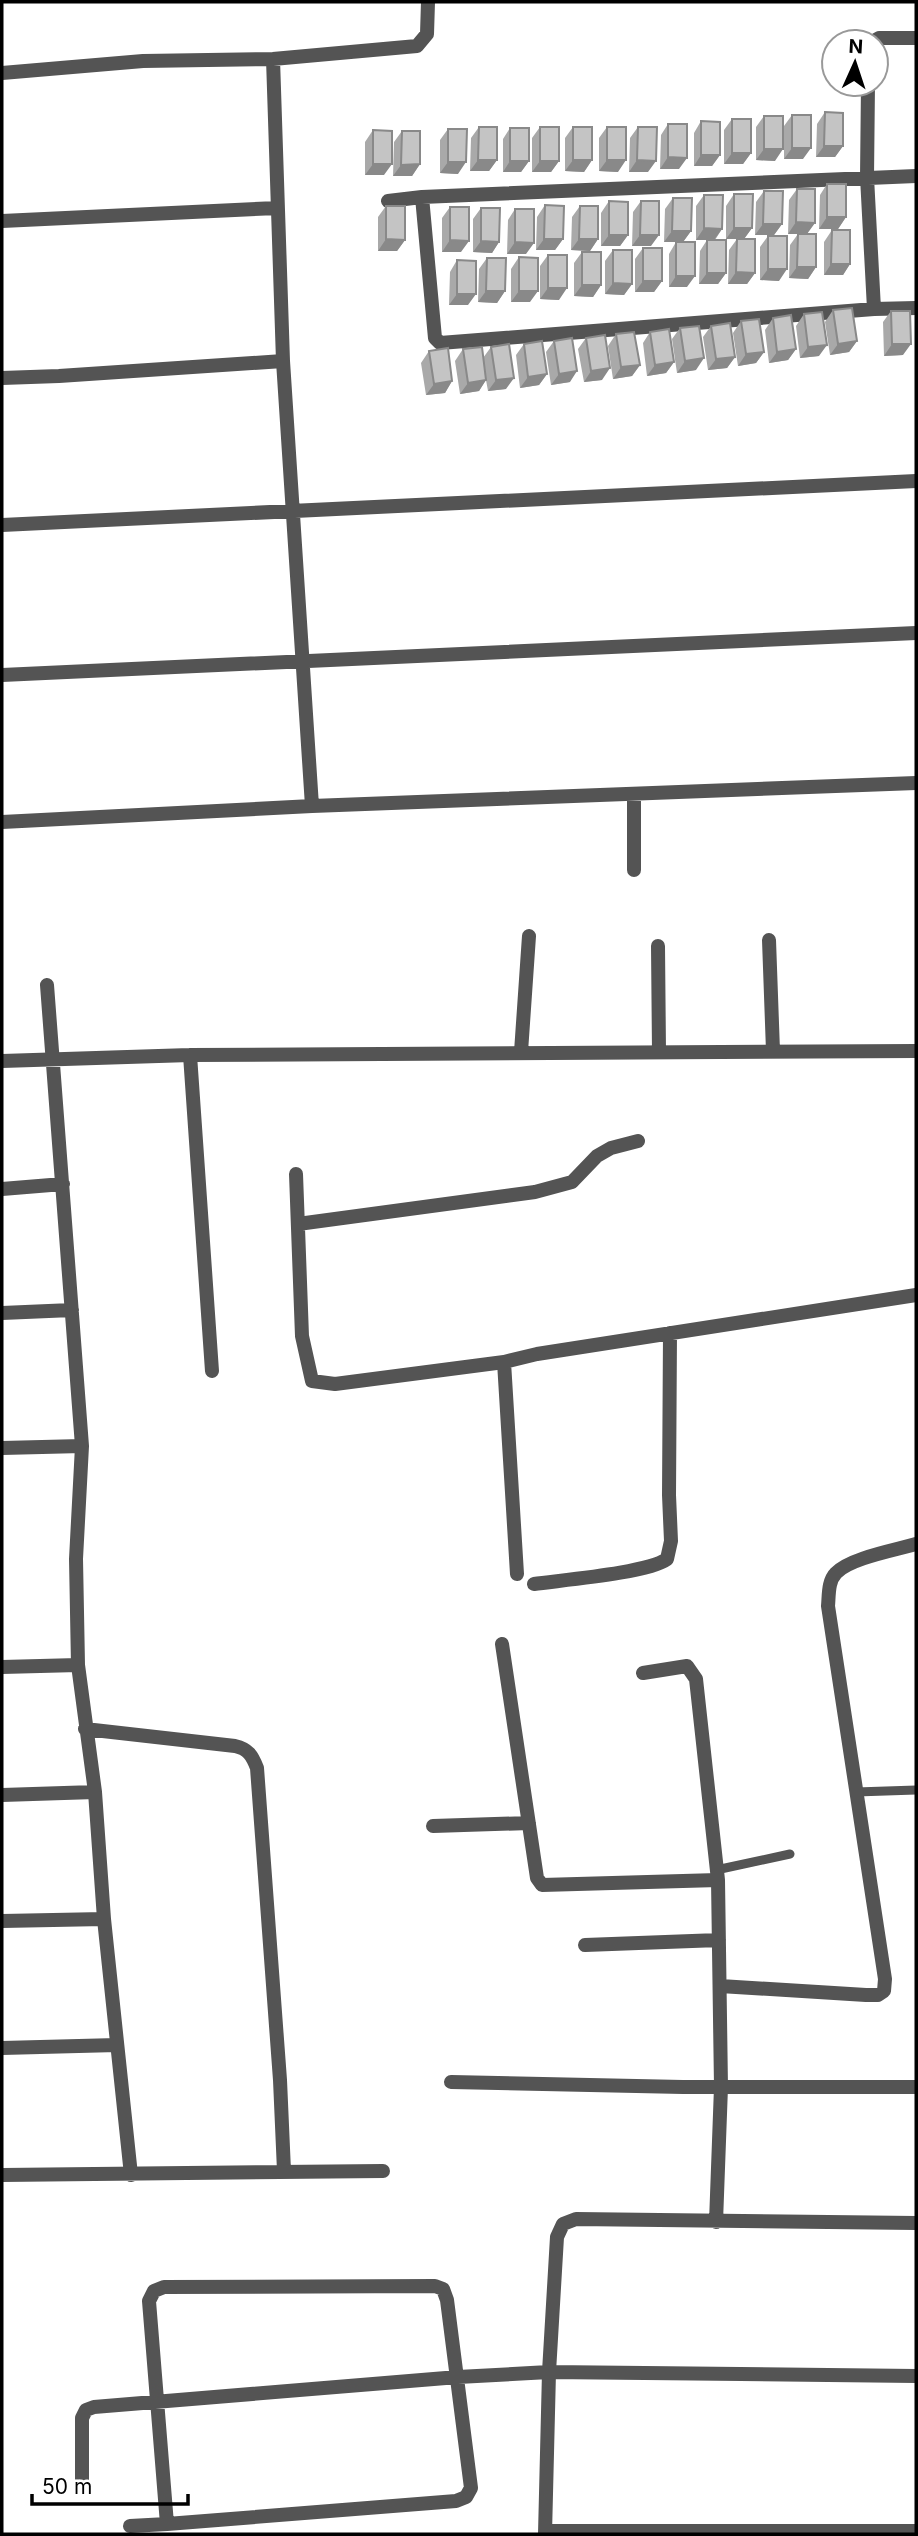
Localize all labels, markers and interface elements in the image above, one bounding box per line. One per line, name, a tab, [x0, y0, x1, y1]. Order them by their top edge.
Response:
north arrow	[820, 28, 890, 98]
text: N	[848, 35, 864, 58]
scale bar	[32, 2462, 187, 2506]
text: 50 m	[42, 2474, 92, 2499]

